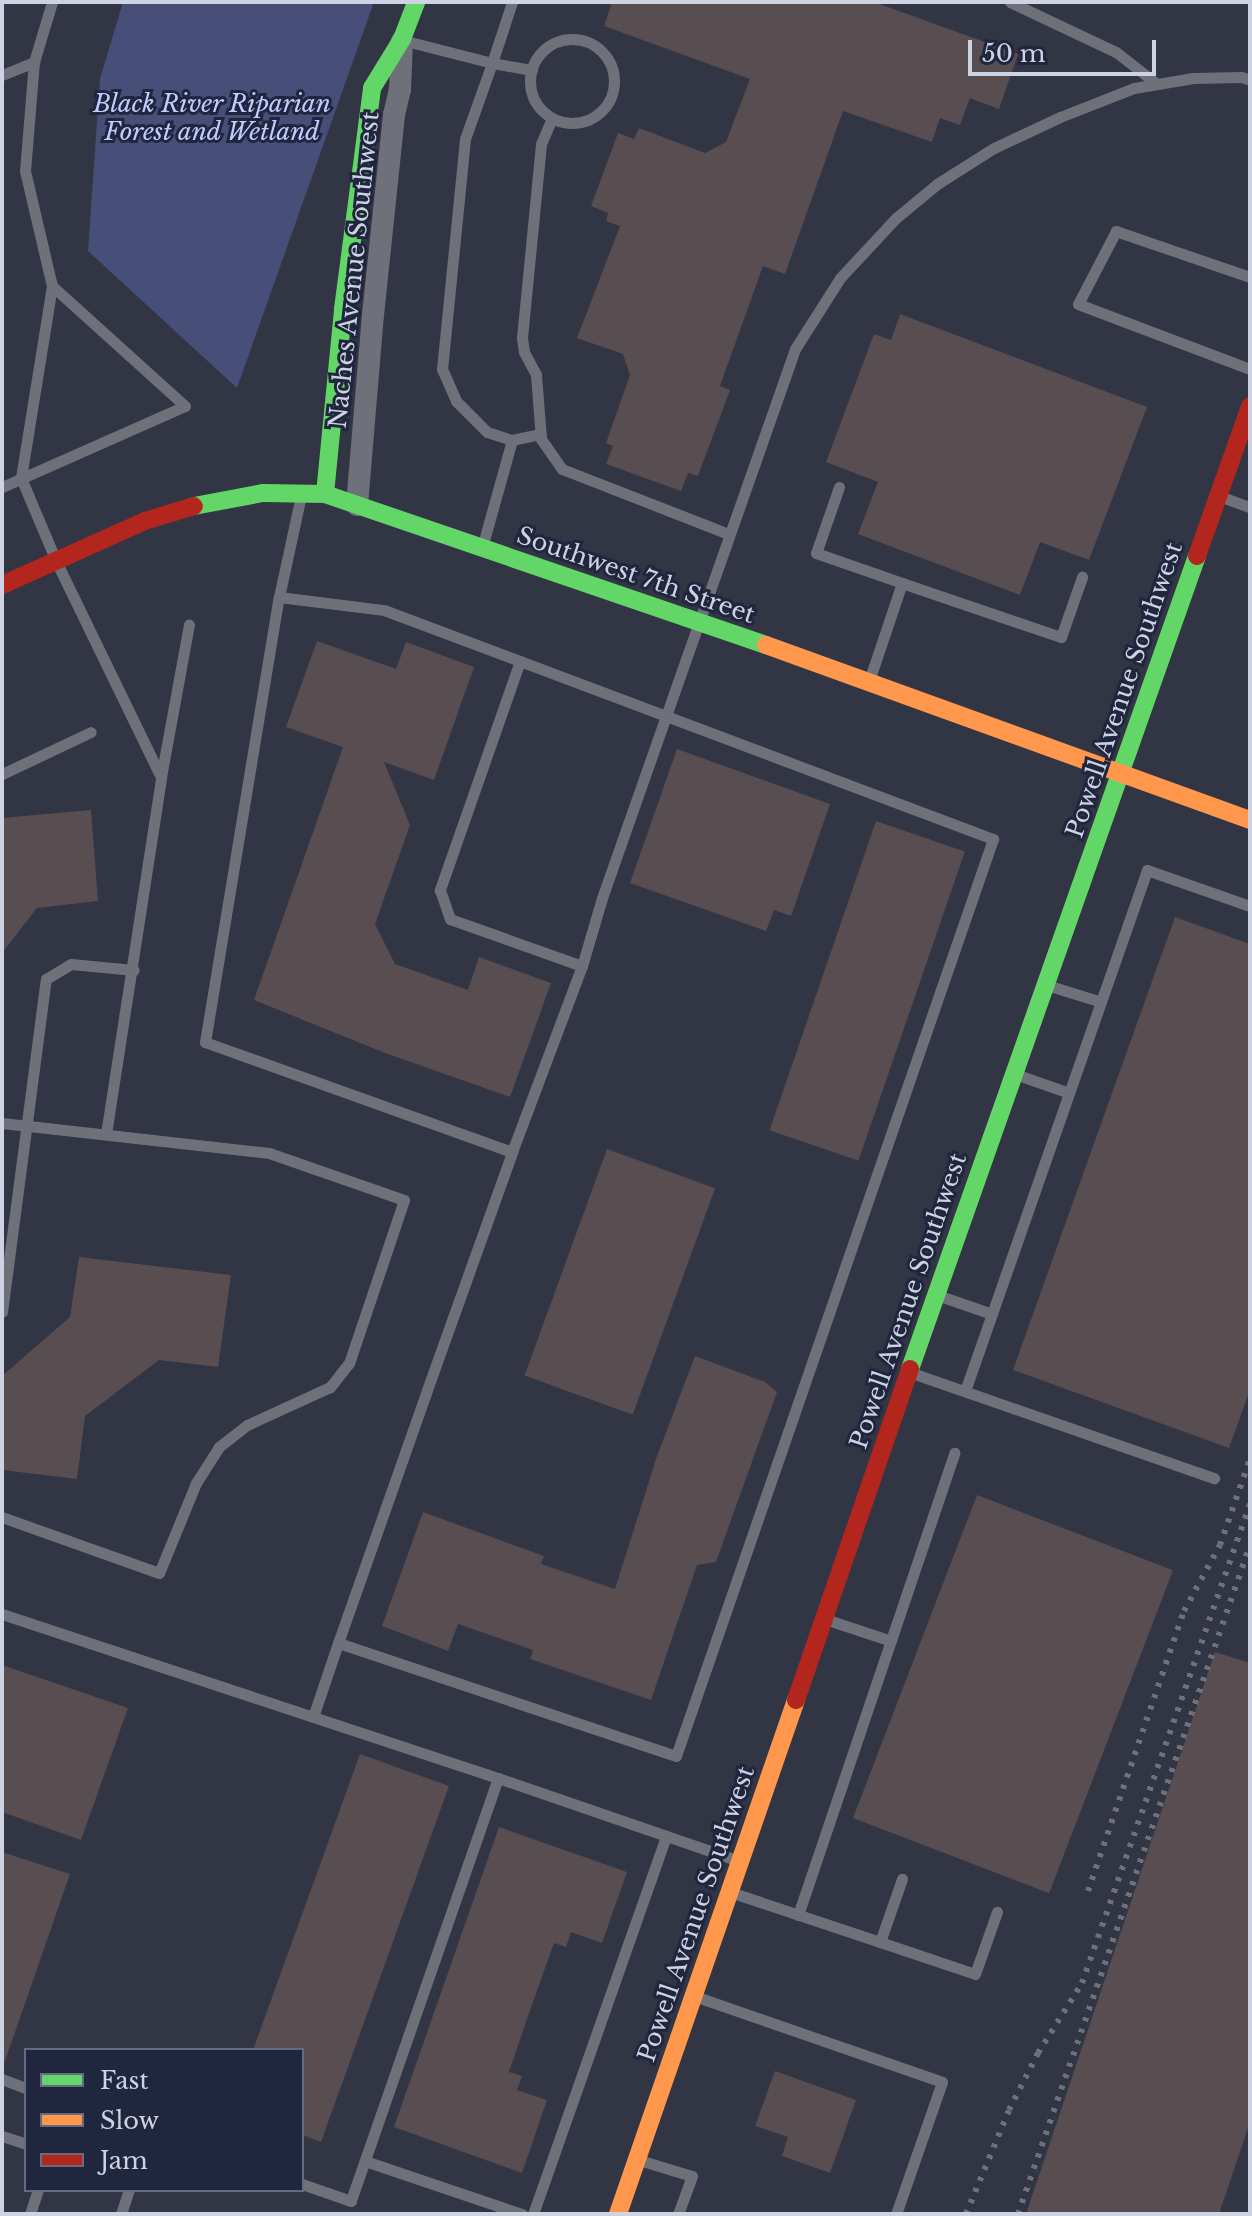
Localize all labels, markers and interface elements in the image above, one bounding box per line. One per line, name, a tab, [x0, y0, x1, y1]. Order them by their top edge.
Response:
scale bar	[972, 24, 1160, 74]
text: 50 m	[982, 39, 1045, 68]
park label: Black River Riparian Forest and Wetland	[93, 90, 331, 146]
street label: Naches Avenue Southwest	[323, 110, 385, 430]
street label: Southwest 7th Street	[513, 521, 759, 629]
street label: Powell Avenue Southwest	[1060, 538, 1188, 842]
street label: Powell Avenue Southwest	[844, 1149, 972, 1453]
street label: Powell Avenue Southwest	[632, 1762, 760, 2066]
legend	[24, 2048, 304, 2192]
text: Fast	[100, 2066, 148, 2095]
text: Slow	[100, 2106, 159, 2135]
text: Jam	[100, 2146, 148, 2175]

